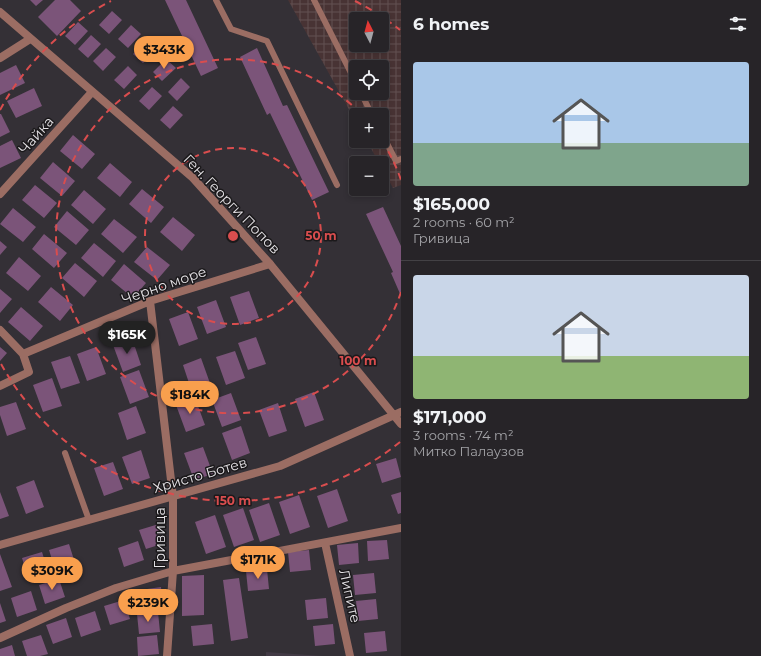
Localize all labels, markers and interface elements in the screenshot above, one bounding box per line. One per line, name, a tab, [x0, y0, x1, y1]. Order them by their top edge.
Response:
north arrow	[349, 12, 389, 52]
map controls	[349, 12, 389, 196]
icon: filters	[727, 13, 749, 35]
text: 6 homes	[413, 14, 489, 34]
pin: $343K	[136, 36, 192, 70]
text: $343K	[143, 41, 185, 57]
button: locate	[349, 60, 389, 100]
icon: home	[545, 88, 617, 160]
button: +	[349, 108, 389, 148]
street label: Чайка	[15, 113, 57, 157]
street label: Ген. Георги Попов	[180, 150, 284, 258]
button: −	[349, 156, 389, 196]
text: $165,000	[413, 194, 490, 214]
text: 2 rooms · 60 m²	[413, 214, 515, 230]
text: 50 m	[305, 228, 337, 243]
centre of rings	[226, 229, 240, 243]
text: Гривица	[413, 230, 470, 246]
street label: Черно море	[119, 262, 209, 308]
icon: home	[545, 301, 617, 373]
pin: $165K	[99, 321, 155, 355]
text: $165K	[108, 326, 146, 342]
text: 100 m	[340, 353, 376, 368]
pin: $184K	[162, 381, 218, 415]
text: $184K	[170, 386, 210, 402]
text: $171,000	[413, 407, 487, 427]
text: 3 rooms · 74 m²	[413, 427, 514, 443]
text: Митко Палаузов	[413, 443, 524, 459]
street label: Христо Ботев	[151, 453, 249, 497]
text: 150 m	[215, 493, 251, 508]
street label: Гривица	[151, 507, 169, 569]
pin: $171K	[230, 546, 286, 580]
text: $171K	[240, 551, 276, 567]
pin: $309K	[24, 557, 80, 591]
text: $309K	[31, 562, 73, 578]
street label: Липите	[335, 567, 365, 625]
pin: $239K	[120, 589, 176, 623]
text: $239K	[127, 594, 169, 610]

